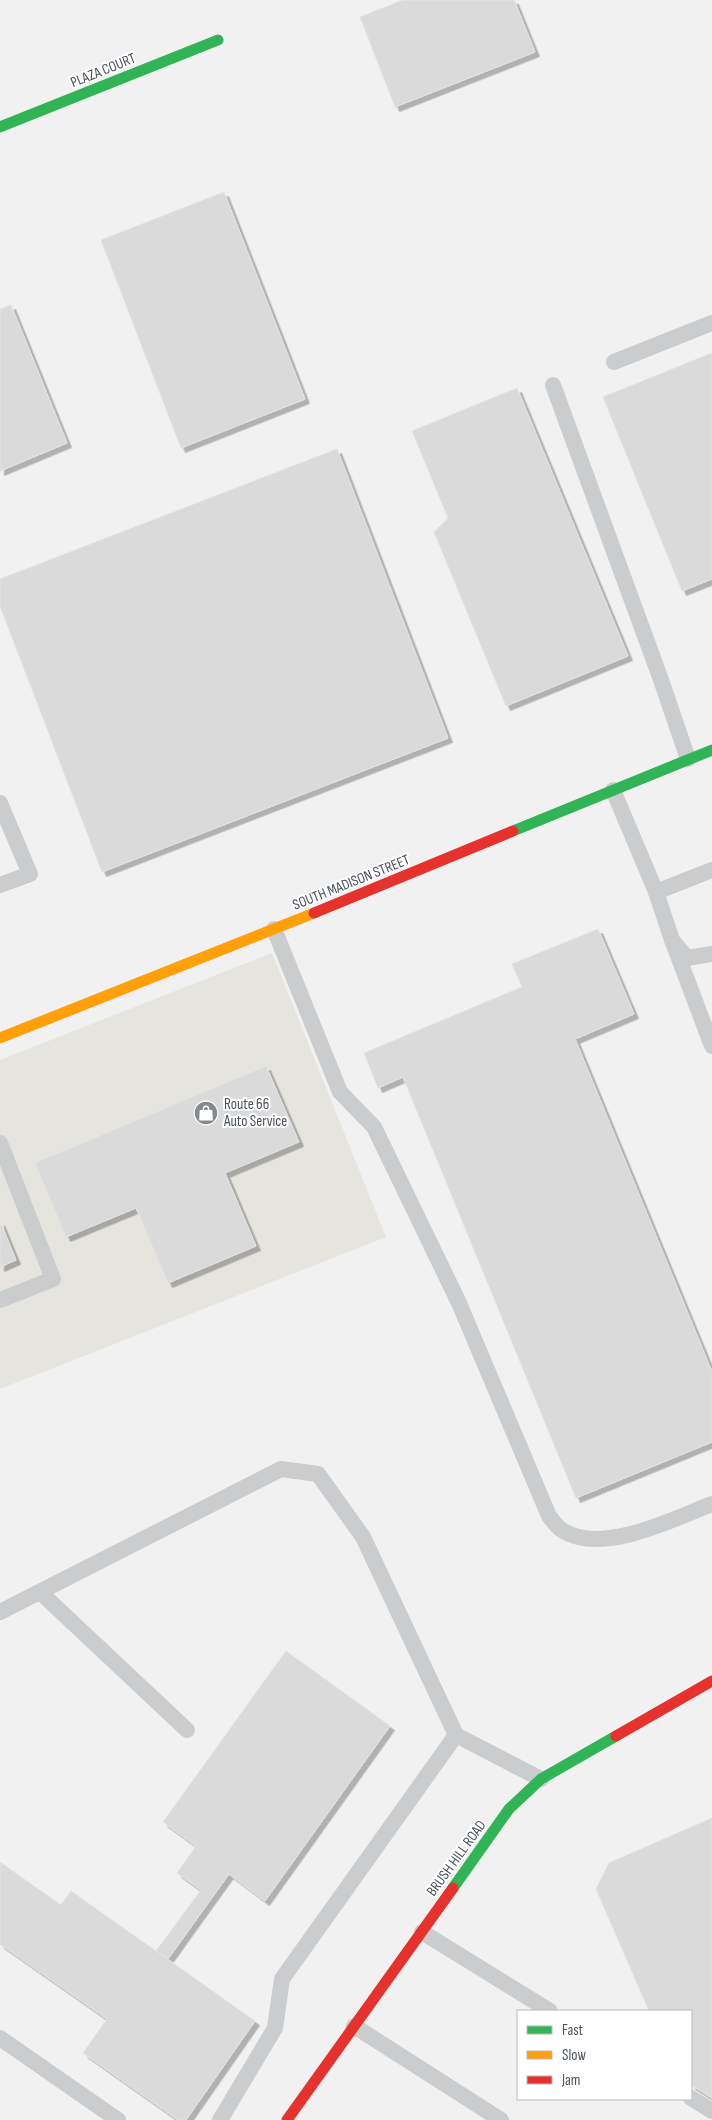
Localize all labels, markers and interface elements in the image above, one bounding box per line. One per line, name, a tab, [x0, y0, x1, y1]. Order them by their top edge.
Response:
street label: PLAZA COURT	[68, 49, 139, 92]
street label: SOUTH MADISON STREET	[290, 850, 413, 915]
place label: Route 66 Auto Service	[223, 1095, 287, 1131]
shop icon: Route 66 Auto Service	[193, 1100, 219, 1126]
street label: BRUSH HILL ROAD	[422, 1817, 490, 1900]
legend	[517, 2010, 692, 2100]
text: Fast	[562, 2021, 584, 2040]
text: Slow	[562, 2046, 586, 2065]
text: Jam	[561, 2071, 580, 2090]

